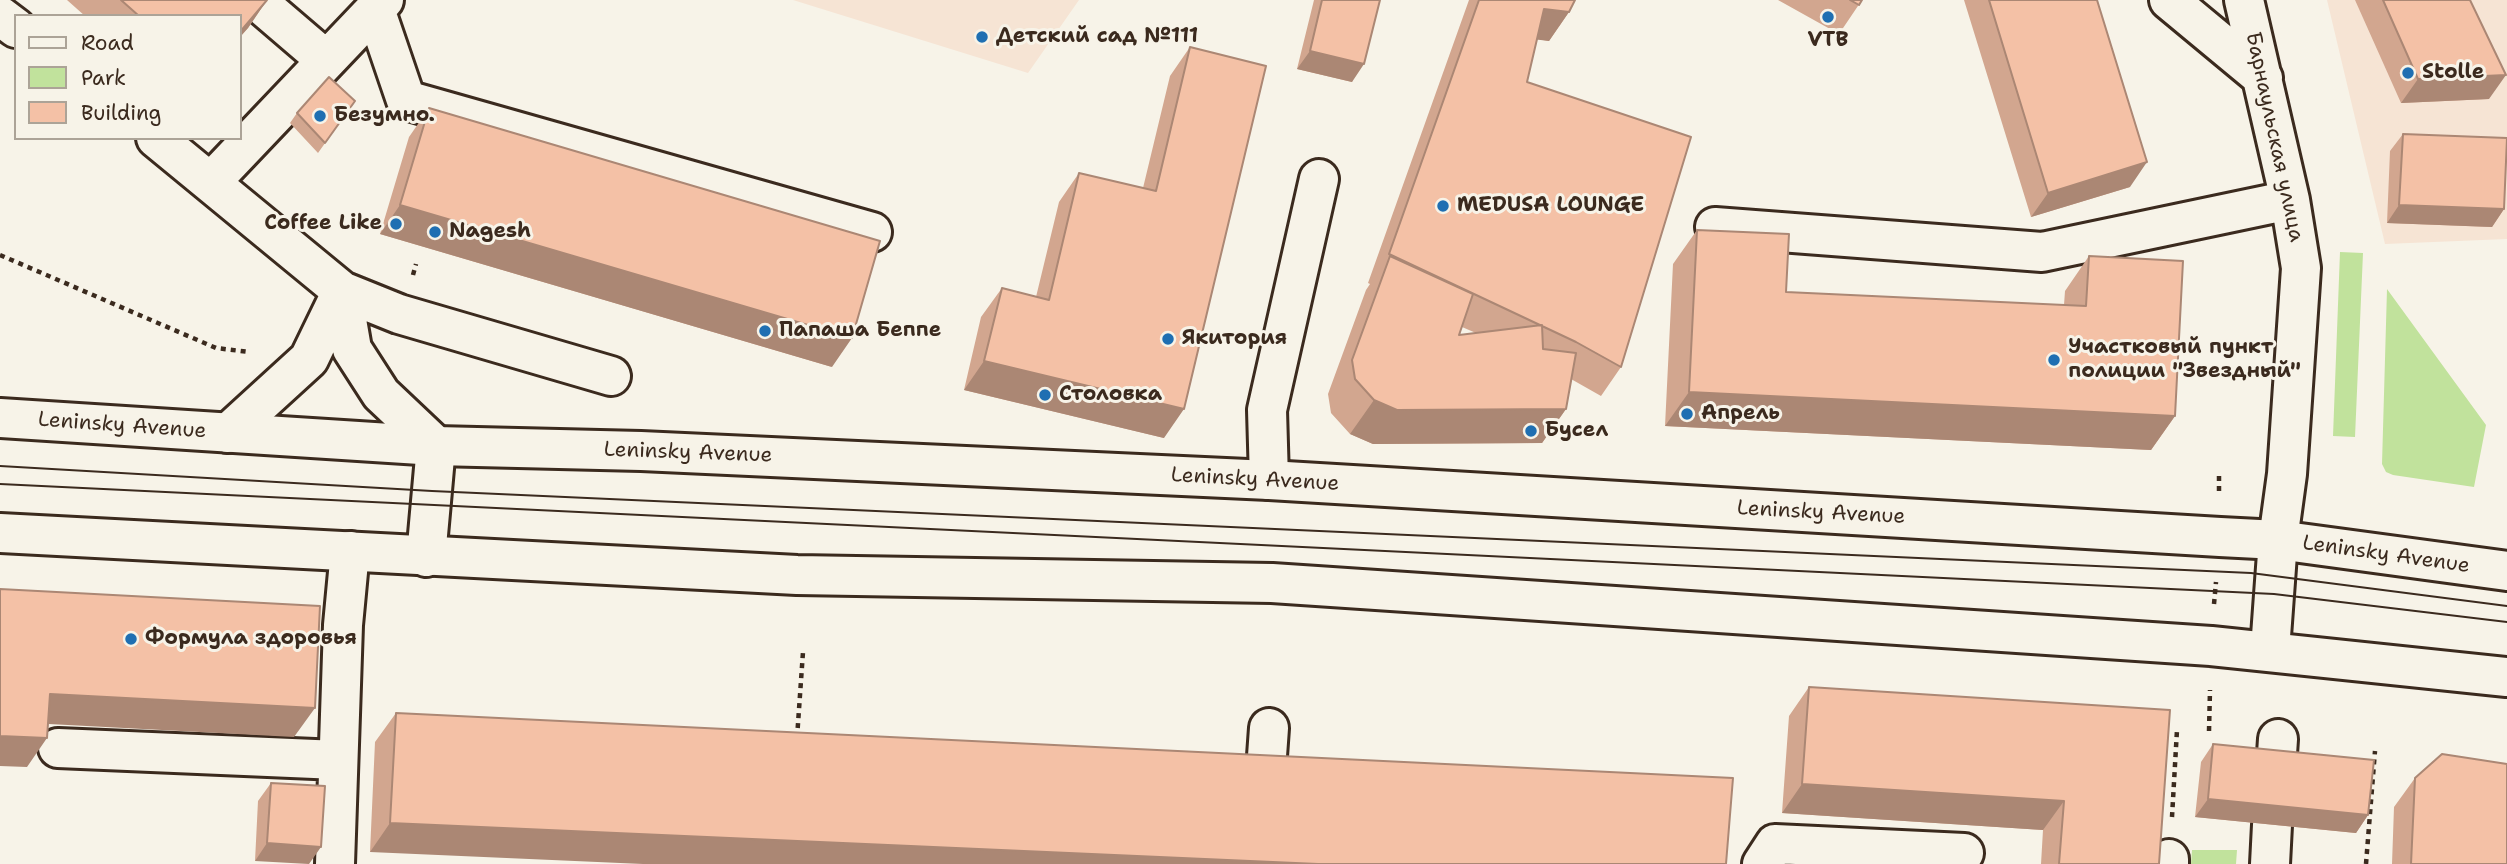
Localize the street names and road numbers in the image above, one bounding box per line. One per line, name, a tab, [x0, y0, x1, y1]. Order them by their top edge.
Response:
street label: Барнаульская улица	[2239, 30, 2309, 244]
street label: Leninsky Avenue	[37, 408, 207, 444]
street label: Leninsky Avenue	[603, 437, 773, 469]
street label: Leninsky Avenue	[1170, 463, 1340, 497]
street label: Leninsky Avenue	[1736, 496, 1906, 530]
street label: Leninsky Avenue	[2301, 531, 2471, 579]

